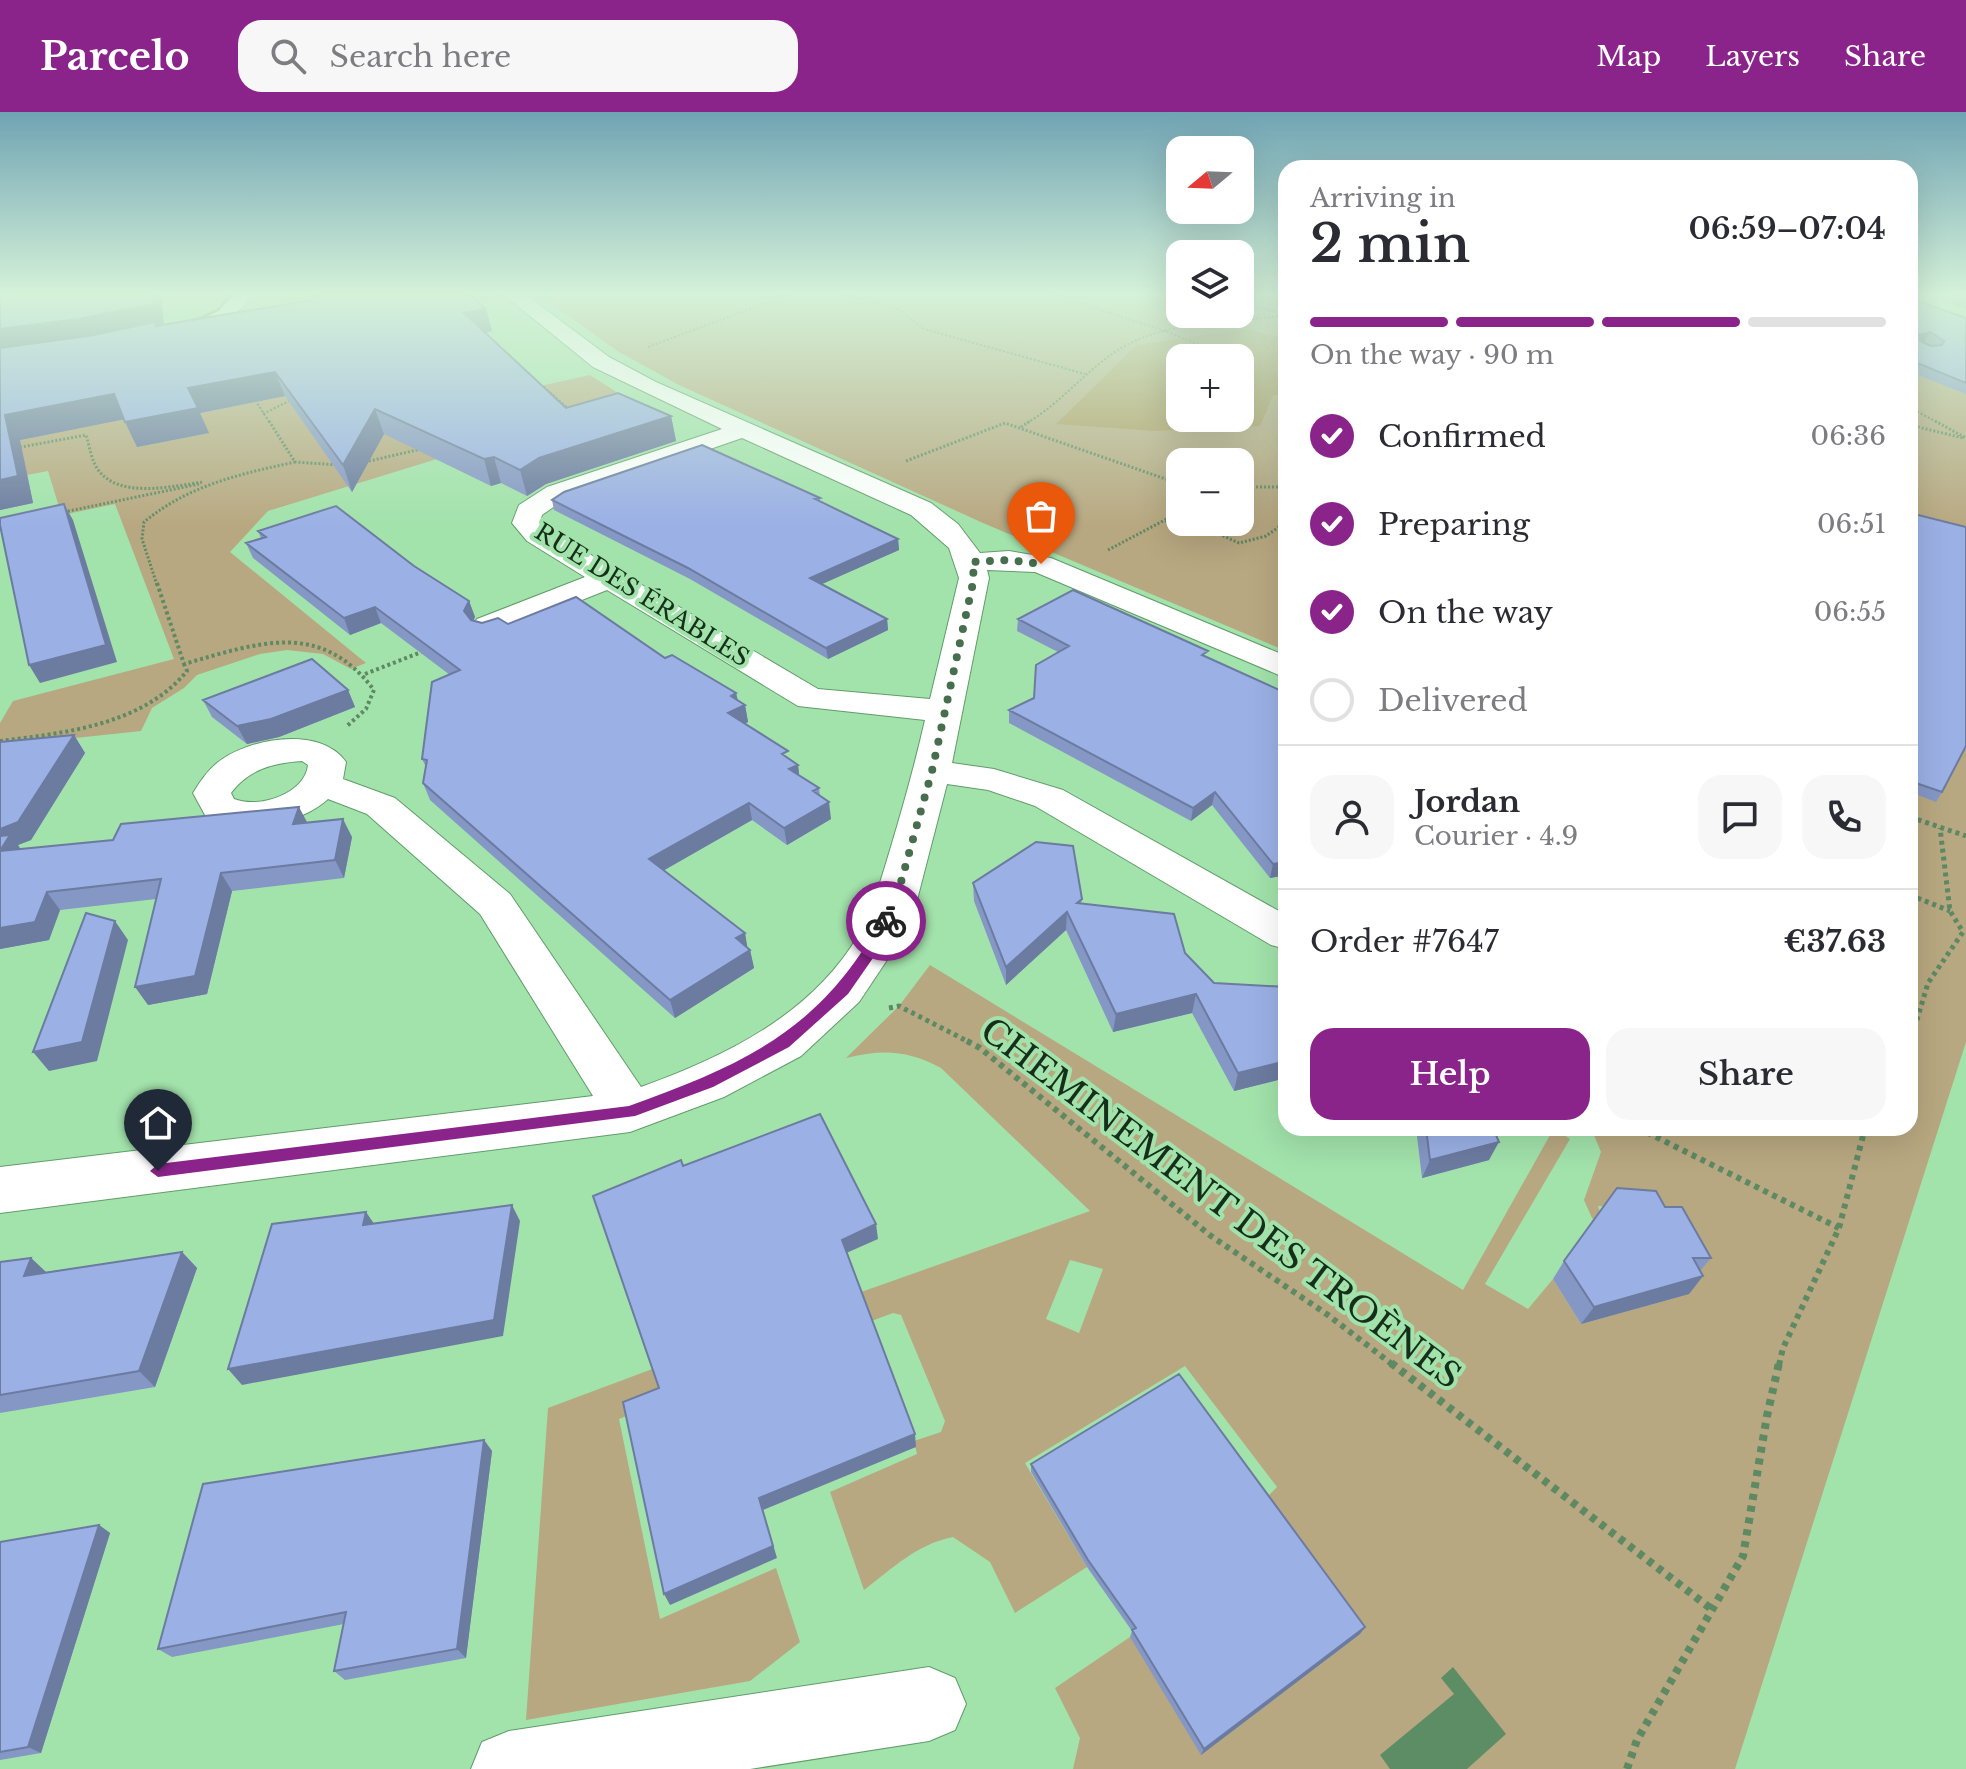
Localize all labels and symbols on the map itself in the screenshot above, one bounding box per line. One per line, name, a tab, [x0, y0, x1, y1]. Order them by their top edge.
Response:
north arrow	[1166, 136, 1254, 224]
pin	[1007, 482, 1075, 564]
street label: RUE DES ÉRABLES	[530, 517, 755, 672]
courier	[846, 881, 926, 961]
street label: CHEMINEMENT DES TROÈNES	[973, 1009, 1469, 1397]
pin	[124, 1089, 192, 1171]

